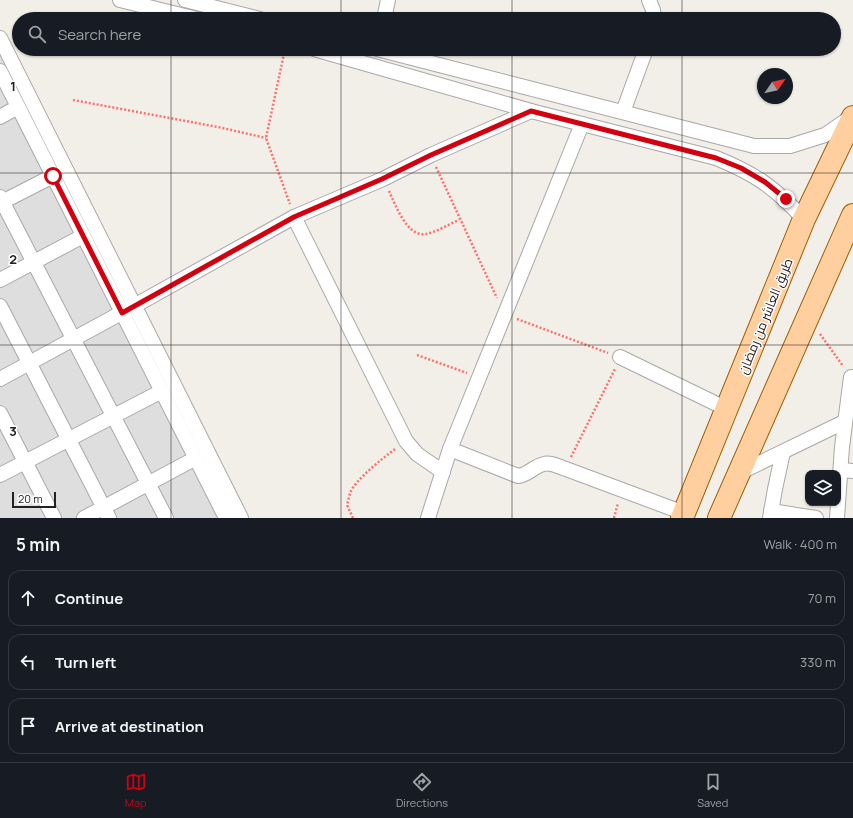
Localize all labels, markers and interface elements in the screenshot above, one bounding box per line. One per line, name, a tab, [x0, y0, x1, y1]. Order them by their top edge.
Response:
search box	[12, 12, 841, 56]
icon: search	[26, 23, 48, 45]
text: Search here	[58, 24, 141, 45]
north arrow	[757, 68, 793, 104]
text: 1	[10, 77, 16, 95]
route start	[44, 167, 62, 185]
route end	[777, 190, 795, 208]
text: 2	[9, 250, 17, 268]
street label: طريق العاشر من رمضان	[733, 255, 797, 377]
text: 3	[9, 422, 17, 440]
map controls	[805, 470, 841, 506]
button: layers	[805, 470, 841, 506]
scale bar	[12, 490, 56, 509]
text: 20 m	[18, 491, 43, 506]
text: 5 min	[16, 533, 60, 556]
text: Walk · 400 m	[763, 535, 837, 553]
icon: ahead	[17, 587, 39, 609]
text: Continue	[55, 588, 123, 609]
text: 70 m	[808, 589, 836, 607]
icon: left	[17, 651, 39, 673]
text: Turn left	[55, 652, 117, 673]
text: 330 m	[800, 653, 836, 671]
icon: arrive	[17, 715, 39, 737]
text: Arrive at destination	[55, 716, 204, 737]
tab: Map	[125, 771, 147, 810]
tab: Directions	[396, 771, 448, 810]
tab: Saved	[697, 771, 728, 810]

